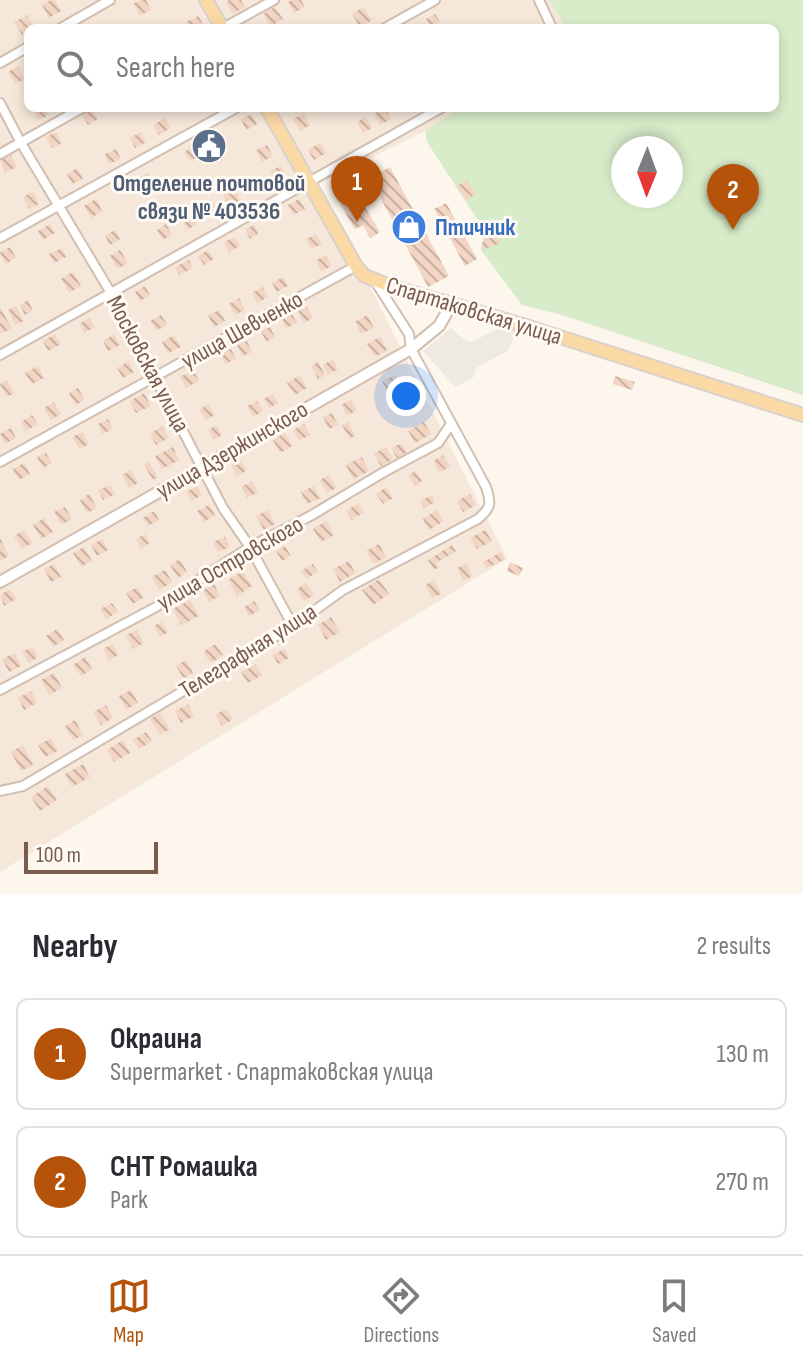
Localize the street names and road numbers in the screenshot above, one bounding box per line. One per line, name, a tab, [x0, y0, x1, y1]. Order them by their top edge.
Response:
street label: Спартаковская улица	[383, 270, 565, 352]
street label: улица Шевченко	[176, 285, 308, 375]
street label: Московская улица	[100, 291, 196, 437]
street label: улица Дзержинского	[151, 395, 313, 505]
street label: улица Островского	[152, 509, 308, 617]
street label: Телеграфная улица	[174, 597, 322, 705]

